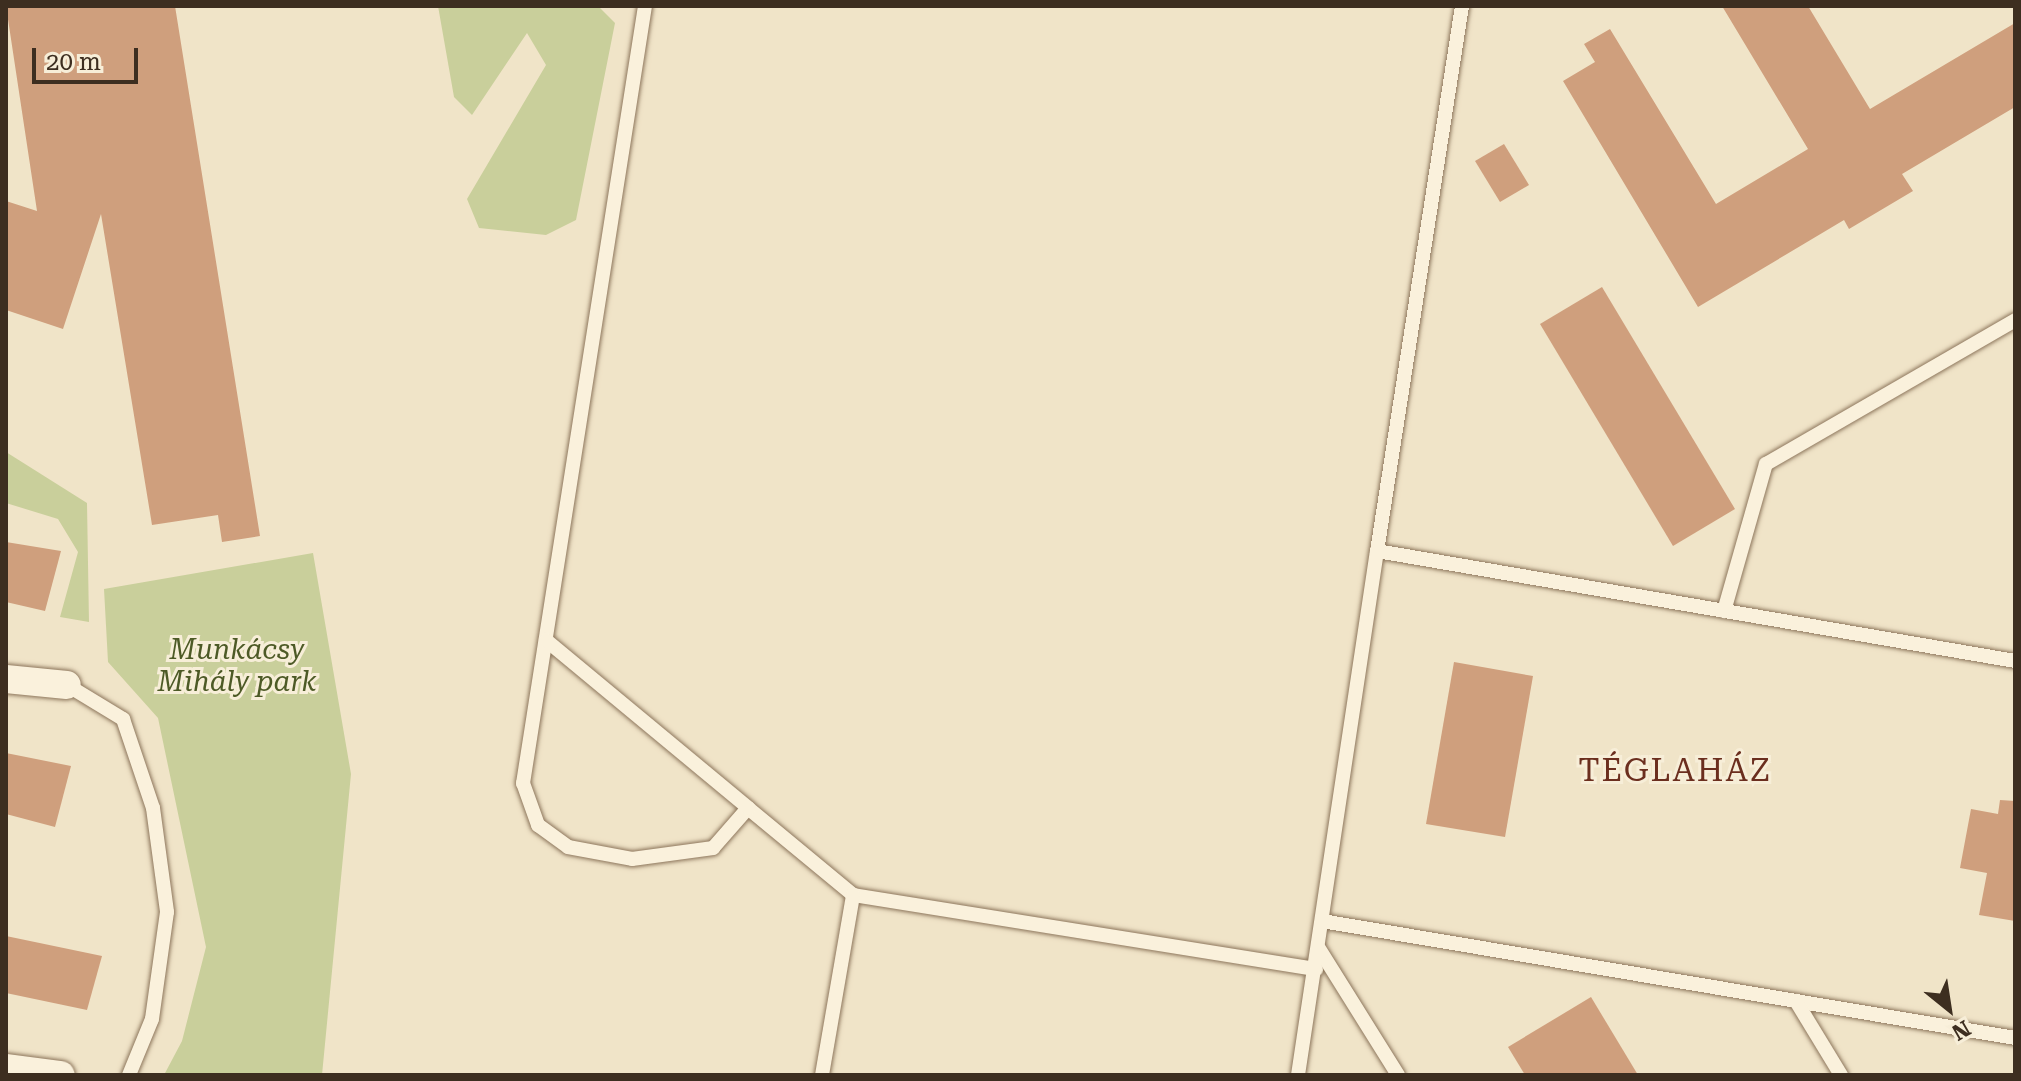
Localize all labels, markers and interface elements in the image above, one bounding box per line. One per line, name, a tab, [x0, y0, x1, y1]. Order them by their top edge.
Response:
scale bar	[36, 32, 142, 82]
text: 20 m	[46, 48, 101, 76]
park label: Munkácsy Mihály park	[157, 633, 317, 699]
district label: TÉGLAHÁZ	[1578, 751, 1772, 789]
north arrow	[1909, 969, 1989, 1049]
text: N	[1948, 1015, 1975, 1045]

